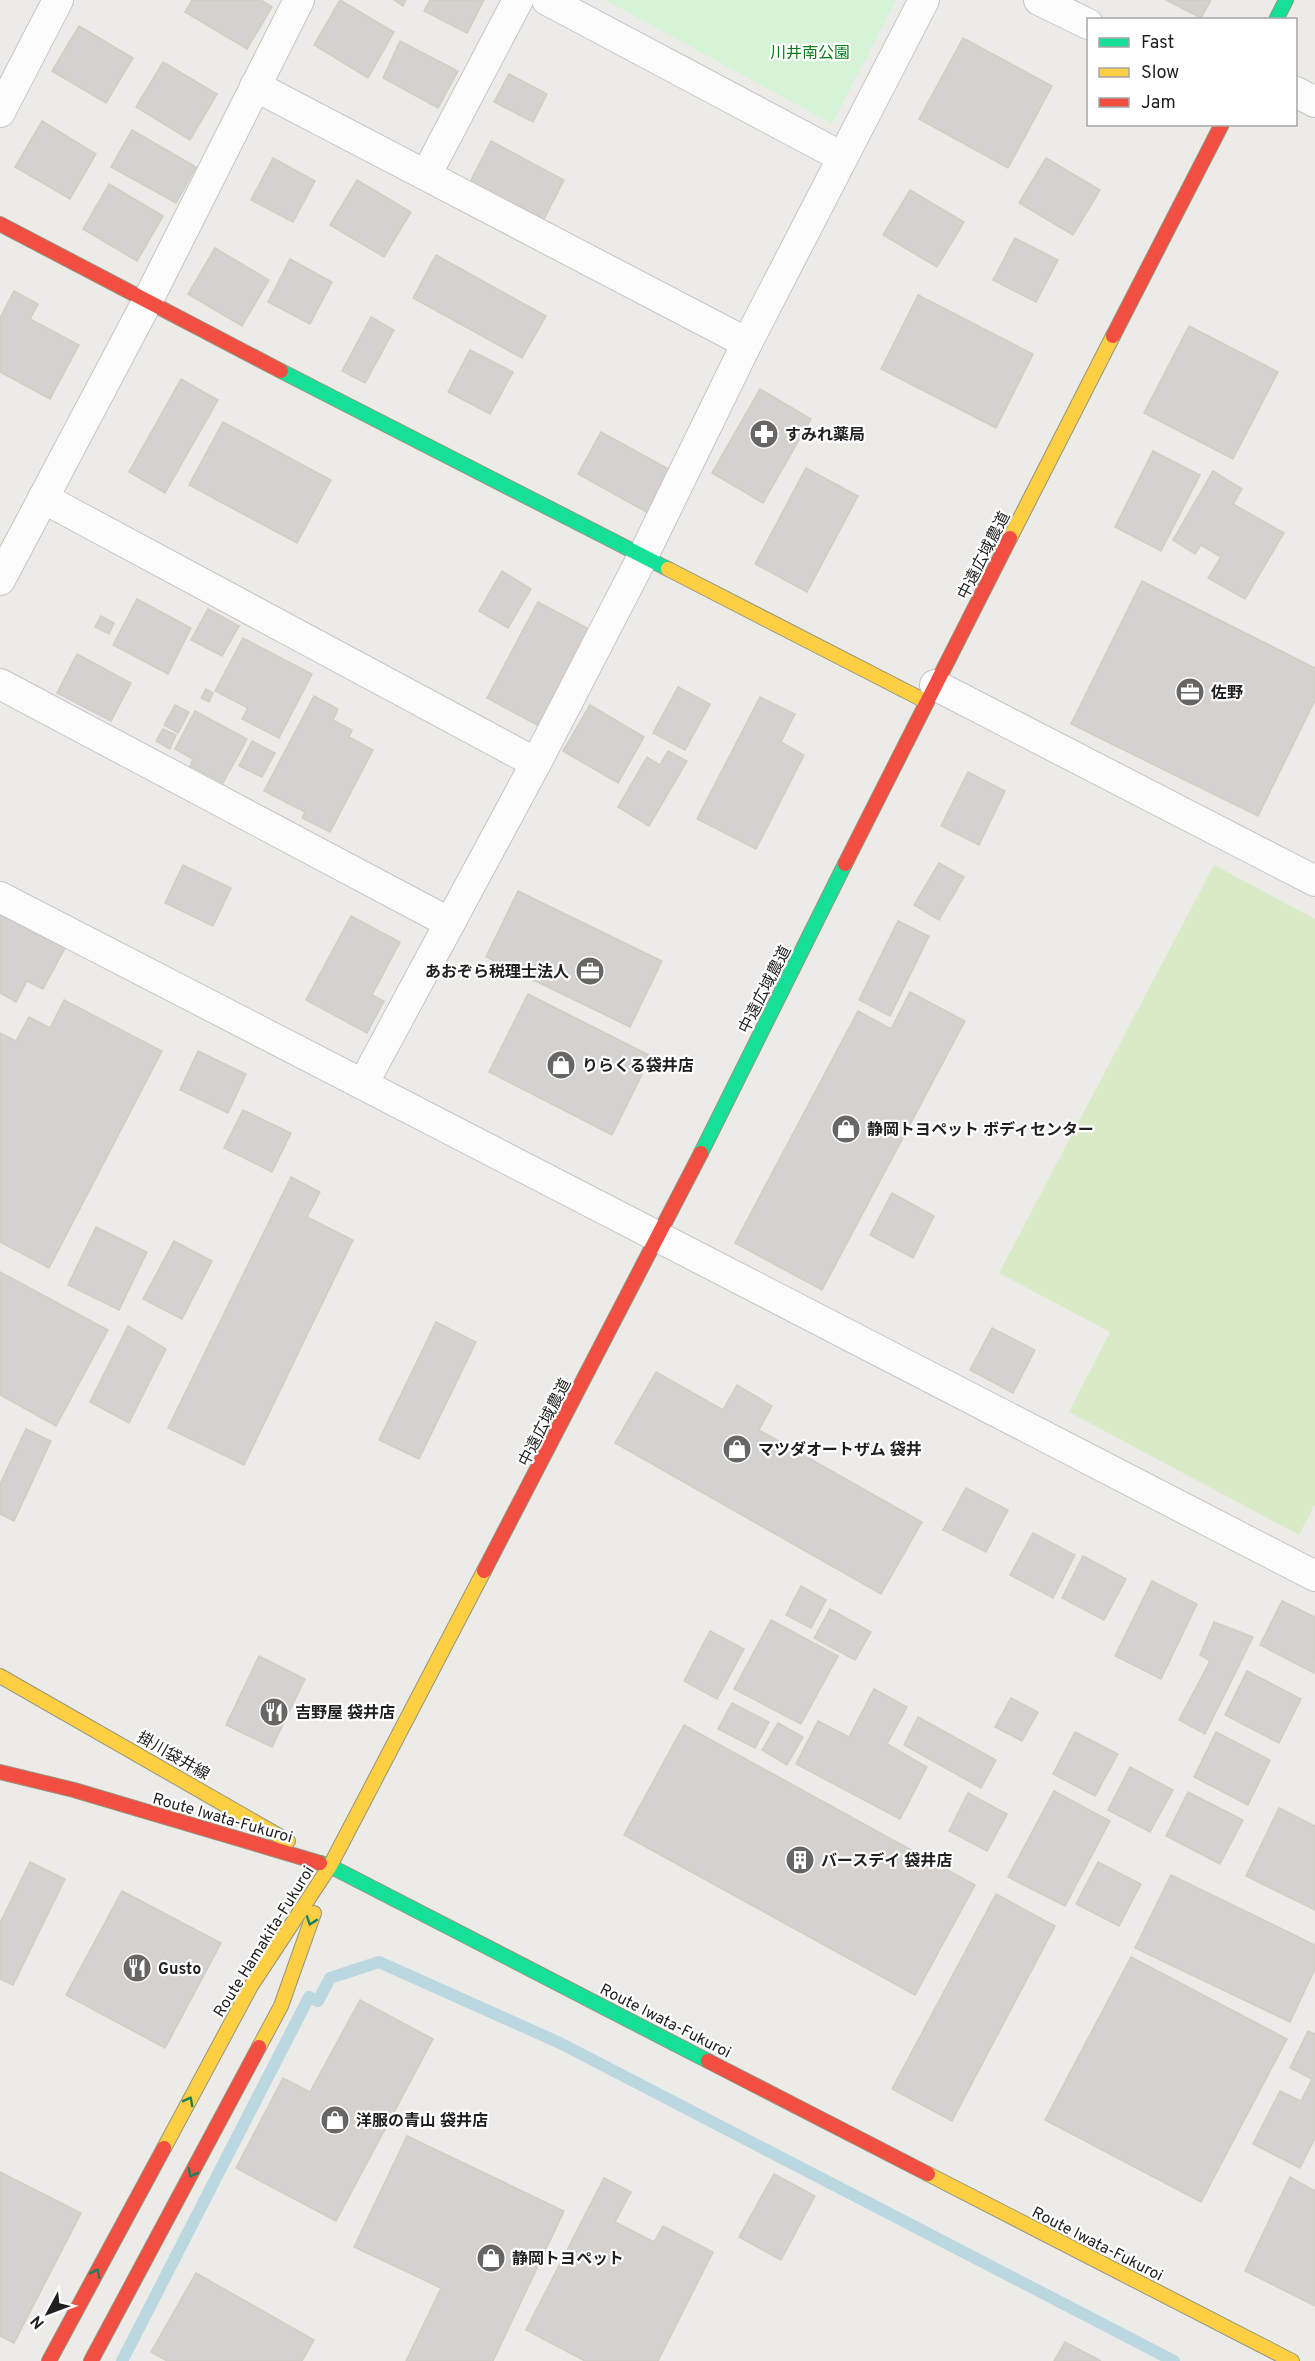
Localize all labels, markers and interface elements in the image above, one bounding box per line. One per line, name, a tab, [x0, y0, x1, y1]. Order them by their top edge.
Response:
legend	[1087, 18, 1297, 126]
text: Fast	[1141, 32, 1174, 55]
park label: 川井南公園	[770, 44, 850, 64]
text: Slow	[1141, 62, 1179, 85]
text: Jam	[1141, 92, 1176, 115]
pharmacy icon: すみれ薬局	[748, 418, 780, 450]
place label: すみれ薬局	[785, 426, 865, 446]
street label: 中遠広域農道	[954, 509, 1015, 603]
office icon: 佐野	[1174, 676, 1206, 708]
place label: 佐野	[1210, 684, 1243, 704]
street label: 中遠広域農道	[735, 943, 796, 1037]
office icon: あおぞら税理士法人	[574, 955, 606, 987]
place label: あおぞら税理士法人	[425, 963, 569, 983]
shop icon: りらくる袋井店	[545, 1049, 577, 1081]
place label: りらくる袋井店	[582, 1056, 694, 1077]
shop icon: 静岡トヨペット ボディセンター	[830, 1113, 862, 1145]
place label: 静岡トヨペット ボディセンター	[867, 1121, 1094, 1141]
street label: 中遠広域農道	[515, 1376, 576, 1470]
shop icon: マツダオートザム 袋井	[721, 1433, 753, 1465]
place label: マツダオートザム 袋井	[758, 1440, 922, 1461]
restaurant icon: 吉野屋 袋井店	[258, 1696, 290, 1728]
place label: 吉野屋 袋井店	[295, 1703, 395, 1724]
street label: 掛川袋井線	[133, 1728, 213, 1785]
street label: Route Iwata-Fukuroi	[150, 1789, 295, 1848]
building icon: バースデイ 袋井店	[784, 1844, 816, 1876]
place label: バースデイ 袋井店	[821, 1851, 952, 1872]
street label: Route Hamakita-Fukuroi	[210, 1863, 319, 2021]
one-way arrow	[306, 1915, 319, 1926]
restaurant icon: Gusto	[121, 1952, 153, 1984]
place label: Gusto	[158, 1960, 201, 1980]
street label: Route Iwata-Fukuroi	[596, 1980, 734, 2064]
one-way arrow	[182, 2097, 193, 2107]
shop icon: 洋服の青山 袋井店	[319, 2104, 351, 2136]
place label: 洋服の青山 袋井店	[356, 2111, 488, 2132]
one-way arrow	[188, 2166, 199, 2177]
street label: Route Iwata-Fukuroi	[1028, 2203, 1166, 2287]
shop icon: 静岡トヨペット	[475, 2242, 507, 2274]
place label: 静岡トヨペット	[512, 2250, 624, 2270]
one-way arrow	[89, 2268, 100, 2279]
north arrow	[18, 2283, 78, 2343]
text: N	[27, 2311, 50, 2332]

